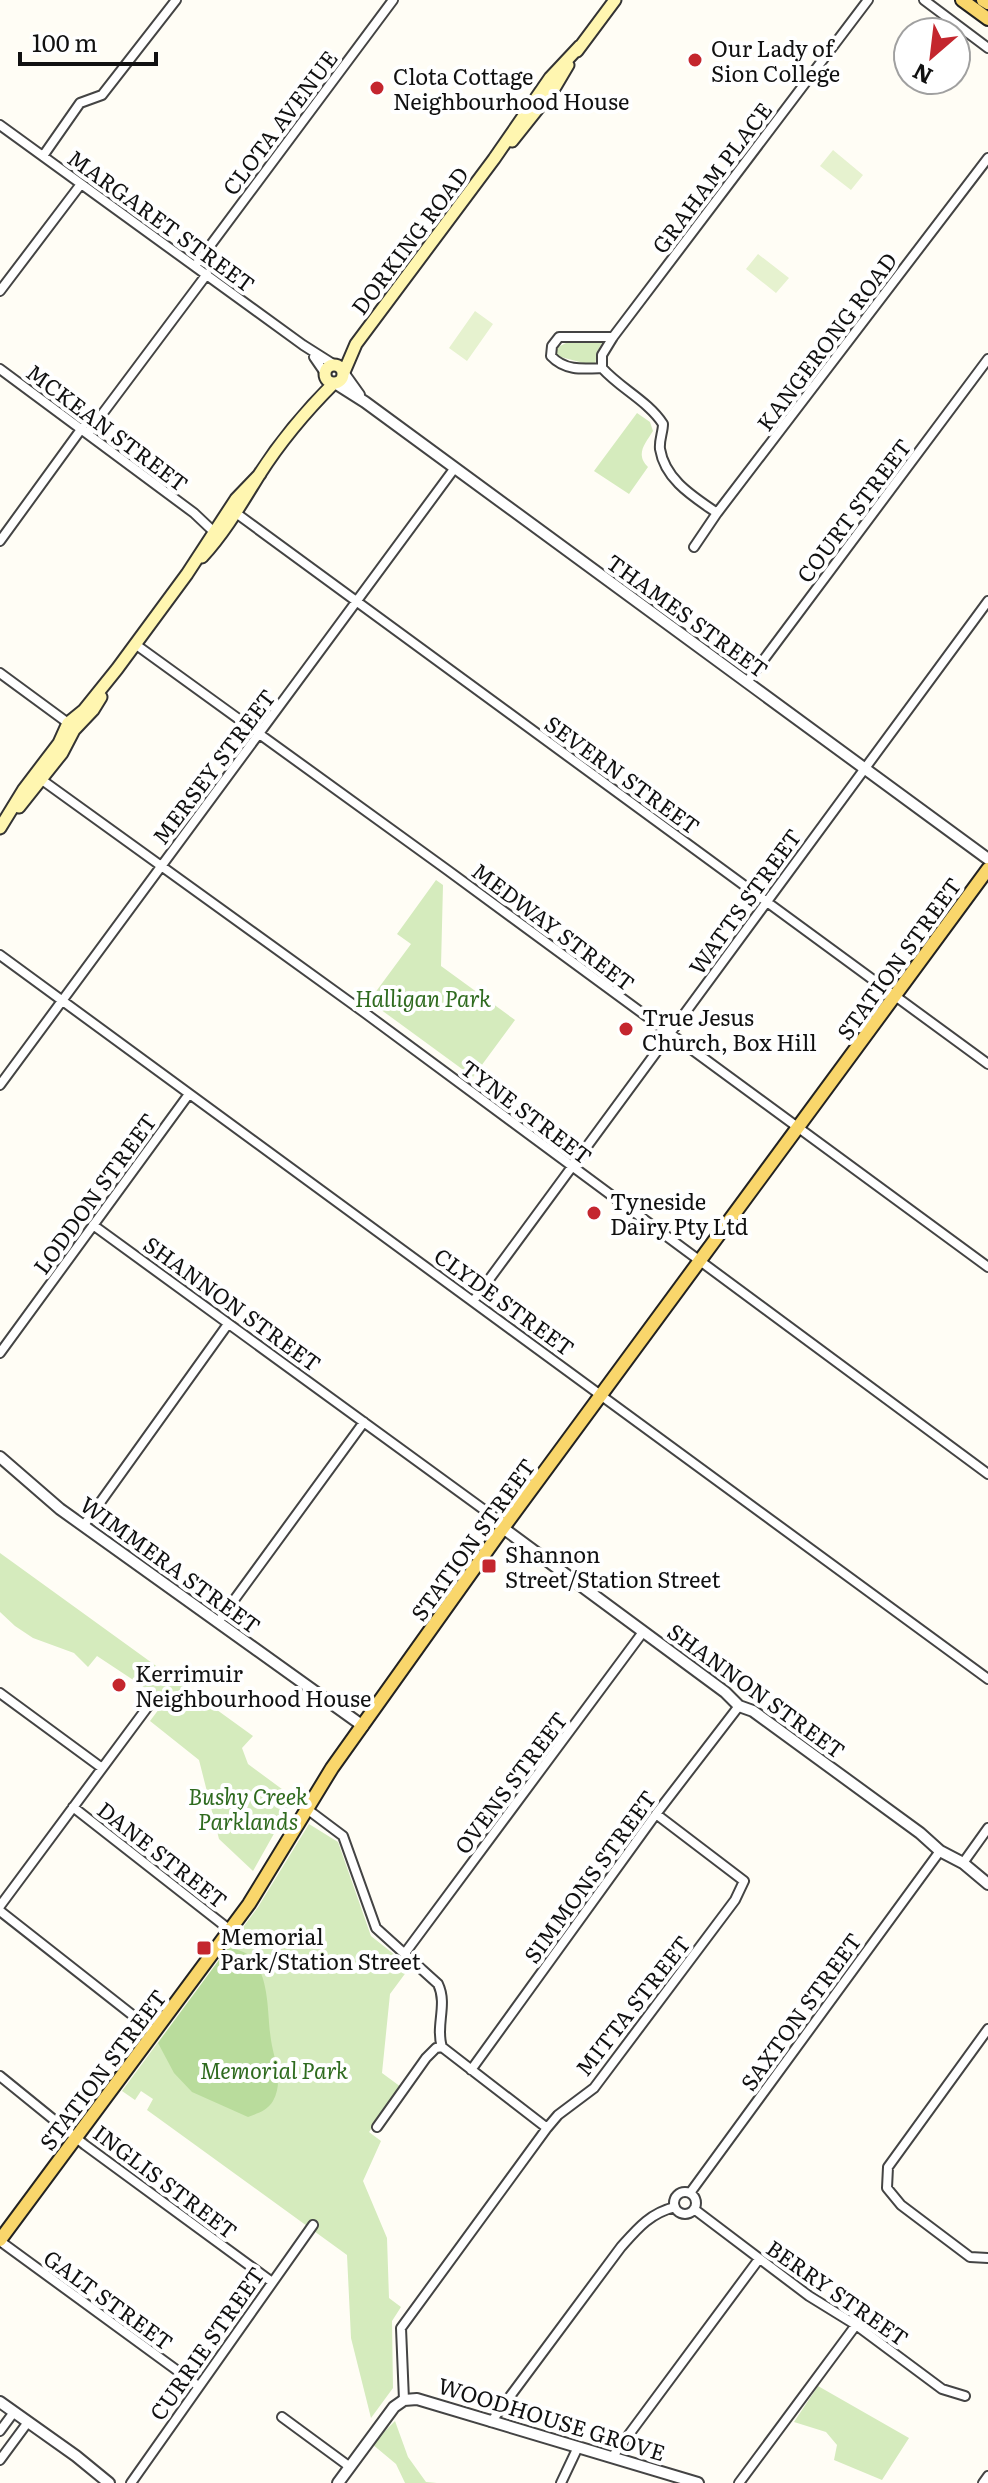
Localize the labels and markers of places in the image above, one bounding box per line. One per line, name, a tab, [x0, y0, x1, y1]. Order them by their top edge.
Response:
place label: Our Lady of Sion College	[711, 31, 840, 89]
marker: Our Lady of Sion College	[686, 51, 704, 69]
place label: Clota Cottage Neighbourhood House	[393, 59, 629, 117]
marker: Clota Cottage Neighbourhood House	[368, 79, 386, 97]
place label: True Jesus Church, Box Hill	[642, 1000, 817, 1058]
marker: True Jesus Church, Box Hill	[617, 1020, 635, 1038]
place label: Tyneside Dairy Pty Ltd	[610, 1184, 748, 1242]
marker: Tyneside Dairy Pty Ltd	[585, 1204, 603, 1222]
place label: Shannon Street/Station Street	[505, 1537, 720, 1595]
marker: Shannon Street/Station Street	[480, 1557, 498, 1575]
place label: Kerrimuir Neighbourhood House	[135, 1656, 371, 1714]
marker: Kerrimuir Neighbourhood House	[110, 1676, 128, 1694]
place label: Memorial Park/Station Street	[220, 1919, 421, 1977]
marker: Memorial Park/Station Street	[195, 1939, 213, 1957]

